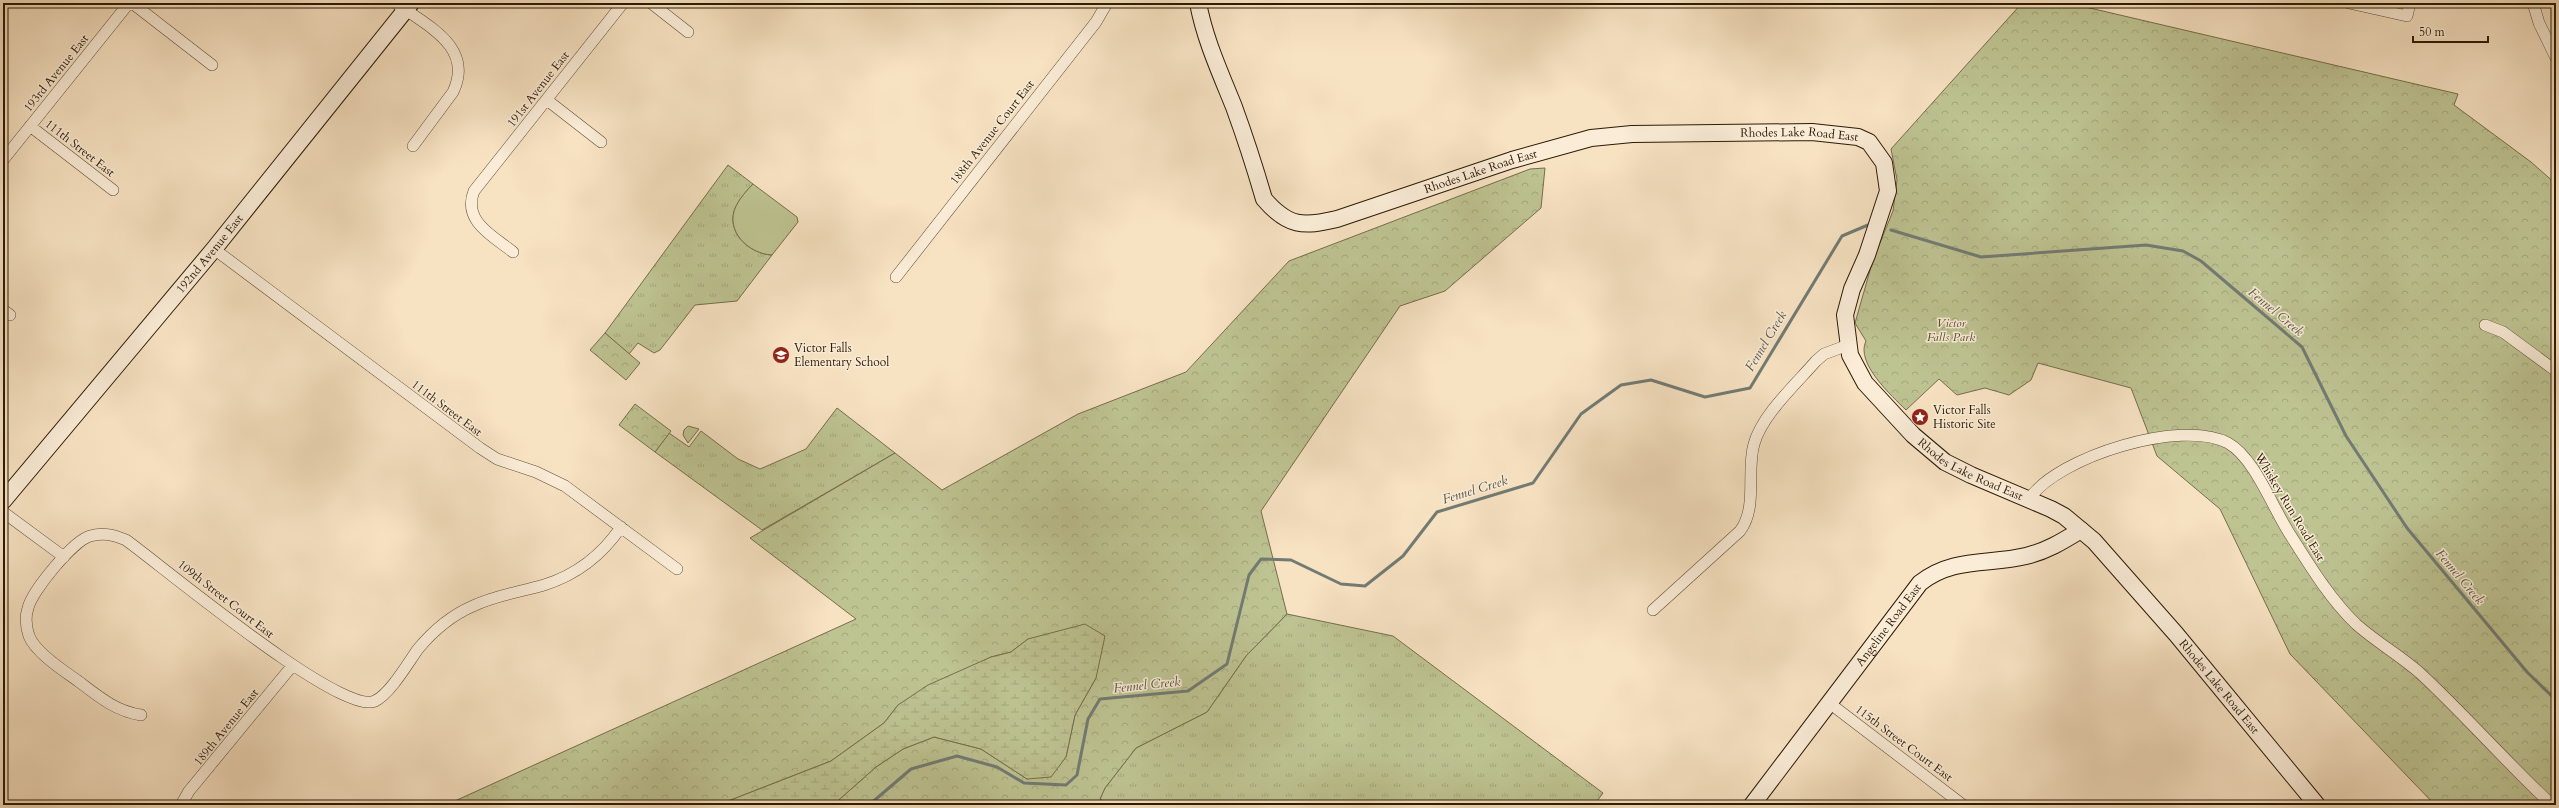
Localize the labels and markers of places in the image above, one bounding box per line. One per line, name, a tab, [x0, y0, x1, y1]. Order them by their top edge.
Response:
place label: Victor Falls Elementary School	[794, 340, 889, 370]
school or university icon: Victor Falls Elementary School	[771, 345, 791, 365]
place label: Victor Falls Historic Site	[1933, 402, 1996, 432]
place icon: Victor Falls Historic Site	[1910, 407, 1930, 427]

